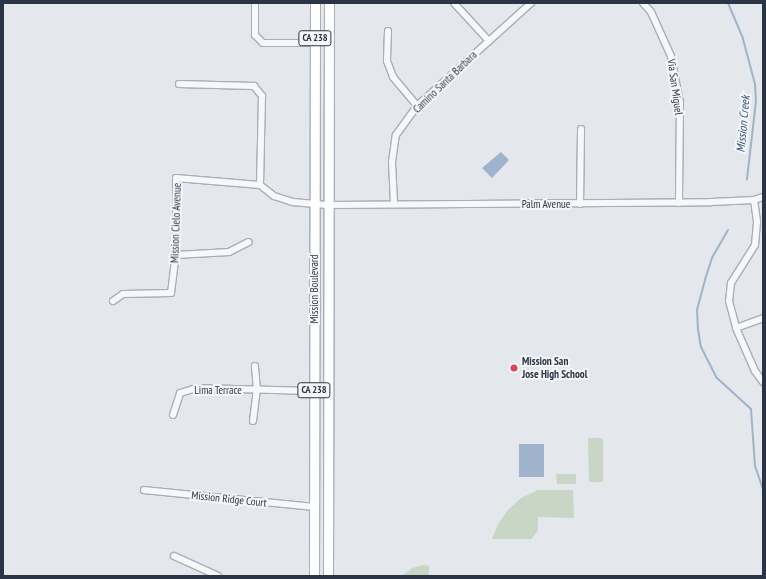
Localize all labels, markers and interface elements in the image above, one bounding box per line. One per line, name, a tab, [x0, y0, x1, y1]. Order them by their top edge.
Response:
road number: CA 238	[298, 30, 332, 46]
street label: Camino Santa Barbara	[410, 48, 480, 116]
street label: Via San Miguel	[665, 58, 685, 116]
water label: Mission Creek	[733, 95, 753, 153]
street label: Mission Cielo Avenue	[168, 183, 184, 263]
street label: Palm Avenue	[522, 197, 570, 211]
street label: Mission Boulevard	[307, 254, 321, 324]
place label: Mission San Jose High School	[522, 355, 587, 381]
marker: Mission San Jose High School	[509, 363, 519, 373]
road number: CA 238	[297, 382, 331, 398]
street label: Lima Terrace	[194, 383, 242, 397]
street label: Mission Ridge Court	[191, 488, 267, 510]

